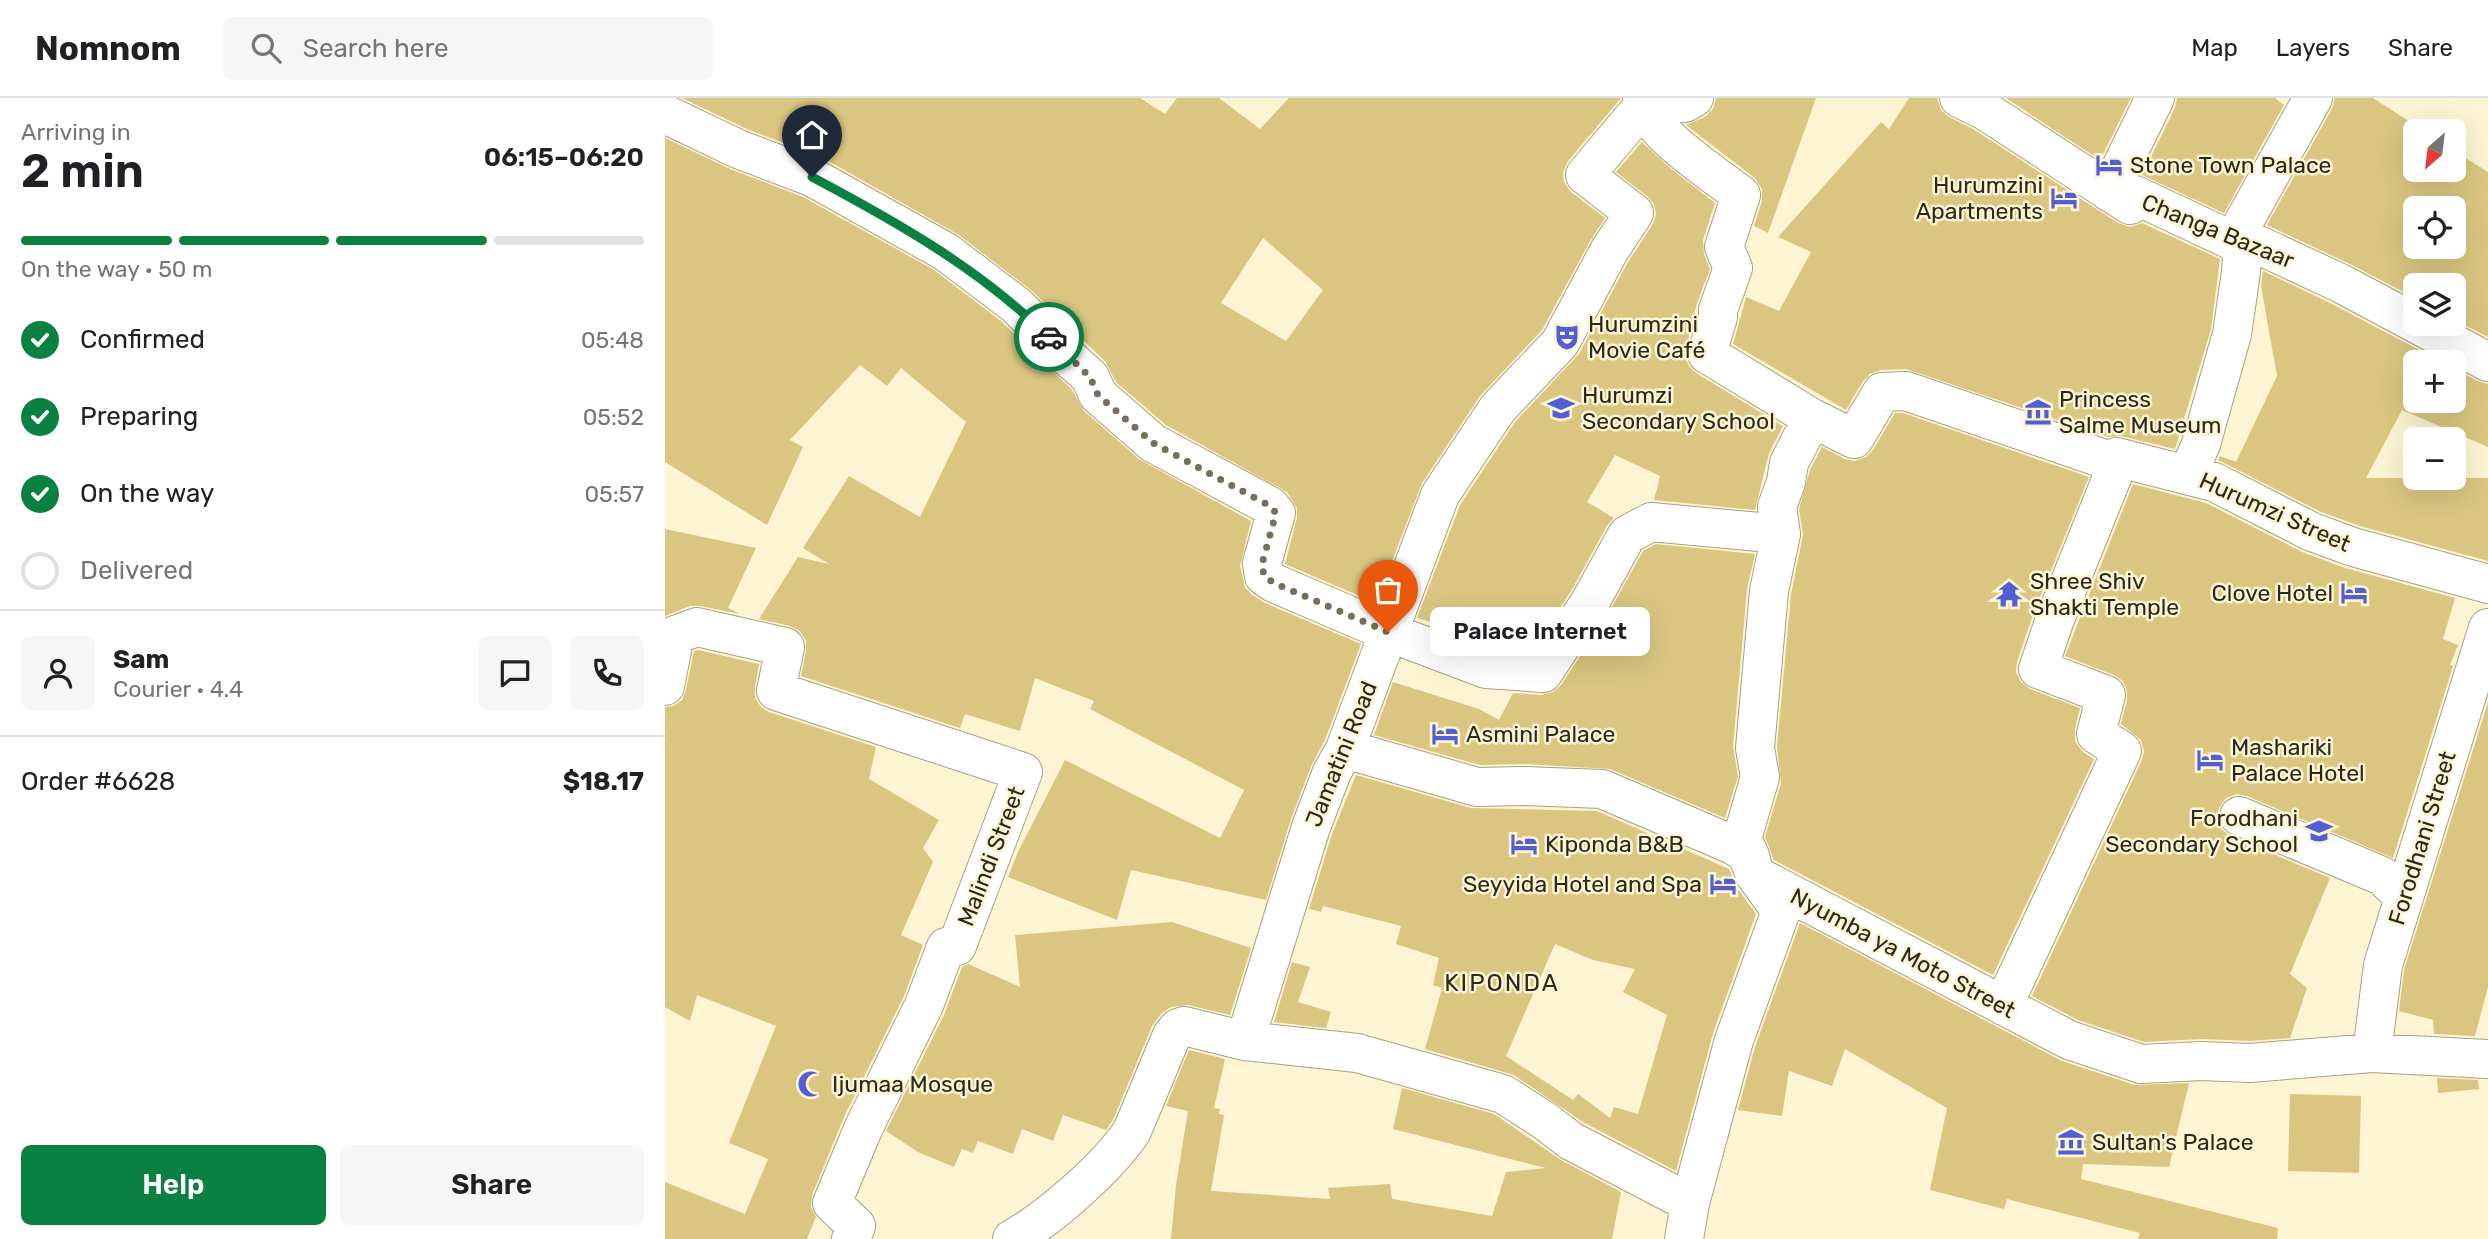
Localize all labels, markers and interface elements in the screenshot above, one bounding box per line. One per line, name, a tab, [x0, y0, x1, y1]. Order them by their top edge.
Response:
search box	[223, 17, 713, 80]
text: Nomnom	[35, 29, 181, 68]
icon: search	[247, 29, 285, 67]
text: Search here	[303, 33, 449, 64]
text: Map	[2191, 34, 2238, 62]
text: Layers	[2276, 34, 2350, 62]
text: Share	[2388, 34, 2453, 62]
pin	[782, 105, 842, 177]
icon: home	[793, 116, 831, 154]
text: Arriving in	[21, 118, 131, 146]
north arrow	[2403, 119, 2466, 182]
map controls	[2403, 119, 2466, 490]
text: 06:15–06:20	[484, 142, 644, 173]
text: 2 min	[21, 144, 144, 199]
hotel icon: Stone Town Palace	[2094, 150, 2124, 180]
place label: Stone Town Palace	[2130, 151, 2332, 179]
place label: Hurumzini Apartments	[1916, 171, 2043, 225]
hotel icon: Hurumzini Apartments	[2049, 183, 2079, 213]
street label: Changa Bazaar	[2138, 188, 2299, 274]
button: locate	[2403, 196, 2466, 259]
text: On the way · 50 m	[21, 255, 212, 283]
button: layers	[2403, 273, 2466, 336]
courier	[1014, 302, 1084, 372]
place label: Hurumzini Movie Café	[1588, 310, 1705, 364]
icon: car	[1030, 318, 1068, 356]
icon: check	[21, 321, 59, 359]
theatre icon: Hurumzini Movie Café	[1552, 322, 1582, 352]
text: Confirmed	[80, 324, 205, 355]
text: 05:48	[581, 326, 644, 354]
button: +	[2403, 350, 2466, 413]
place label: Hurumzi Secondary School	[1582, 381, 1775, 435]
place label: Princess Salme Museum	[2059, 385, 2222, 439]
school or university icon: Hurumzi Secondary School	[1546, 393, 1576, 423]
museum icon: Princess Salme Museum	[2023, 397, 2053, 427]
icon: check	[21, 398, 59, 436]
text: Preparing	[80, 401, 198, 432]
text: 05:52	[583, 403, 644, 431]
button: −	[2403, 427, 2466, 490]
street label: Hurumzi Street	[2195, 466, 2355, 558]
icon: check	[21, 475, 59, 513]
text: On the way	[80, 478, 214, 509]
text: 05:57	[584, 480, 644, 508]
text: Delivered	[80, 555, 193, 586]
pin	[1358, 560, 1418, 632]
place label: Shree Shiv Shakti Temple	[2030, 567, 2179, 621]
icon: bag	[1369, 571, 1407, 609]
hotel icon: Clove Hotel	[2339, 578, 2369, 608]
temple icon: Shree Shiv Shakti Temple	[1994, 579, 2024, 609]
place label: Clove Hotel	[2212, 579, 2333, 607]
callout: Palace Internet	[1430, 608, 1651, 656]
text: Palace Internet	[1453, 617, 1627, 645]
button: person	[21, 636, 95, 710]
button: chat	[478, 636, 552, 710]
button: phone	[570, 636, 644, 710]
text: Sam	[113, 644, 169, 675]
text: Courier · 4.4	[113, 675, 243, 703]
street label: Jamatini Road	[1299, 677, 1383, 831]
hotel icon: Asmini Palace	[1430, 719, 1460, 749]
place label: Asmini Palace	[1466, 720, 1615, 748]
place label: Mashariki Palace Hotel	[2231, 733, 2365, 787]
hotel icon: Mashariki Palace Hotel	[2195, 745, 2225, 775]
street label: Forodhani Street	[2382, 748, 2462, 928]
text: Order #6628	[21, 766, 175, 797]
text: $18.17	[563, 766, 644, 797]
street label: Malindi Street	[952, 782, 1030, 930]
place label: Forodhani Secondary School	[2105, 804, 2298, 858]
school or university icon: Forodhani Secondary School	[2304, 816, 2334, 846]
hotel icon: Kiponda B&B	[1509, 829, 1539, 859]
place label: Kiponda B&B	[1545, 830, 1684, 858]
hotel icon: Seyyida Hotel and Spa	[1708, 869, 1738, 899]
place label: Seyyida Hotel and Spa	[1463, 870, 1702, 898]
street label: Nyumba ya Moto Street	[1786, 882, 2020, 1024]
district label: KIPONDA	[1444, 969, 1560, 997]
mosque icon: Ijumaa Mosque	[796, 1069, 826, 1099]
place label: Ijumaa Mosque	[832, 1070, 993, 1098]
museum icon: Sultan's Palace	[2056, 1127, 2086, 1157]
place label: Sultan's Palace	[2092, 1128, 2254, 1156]
button: Help	[21, 1145, 326, 1225]
button: Share	[340, 1145, 644, 1225]

